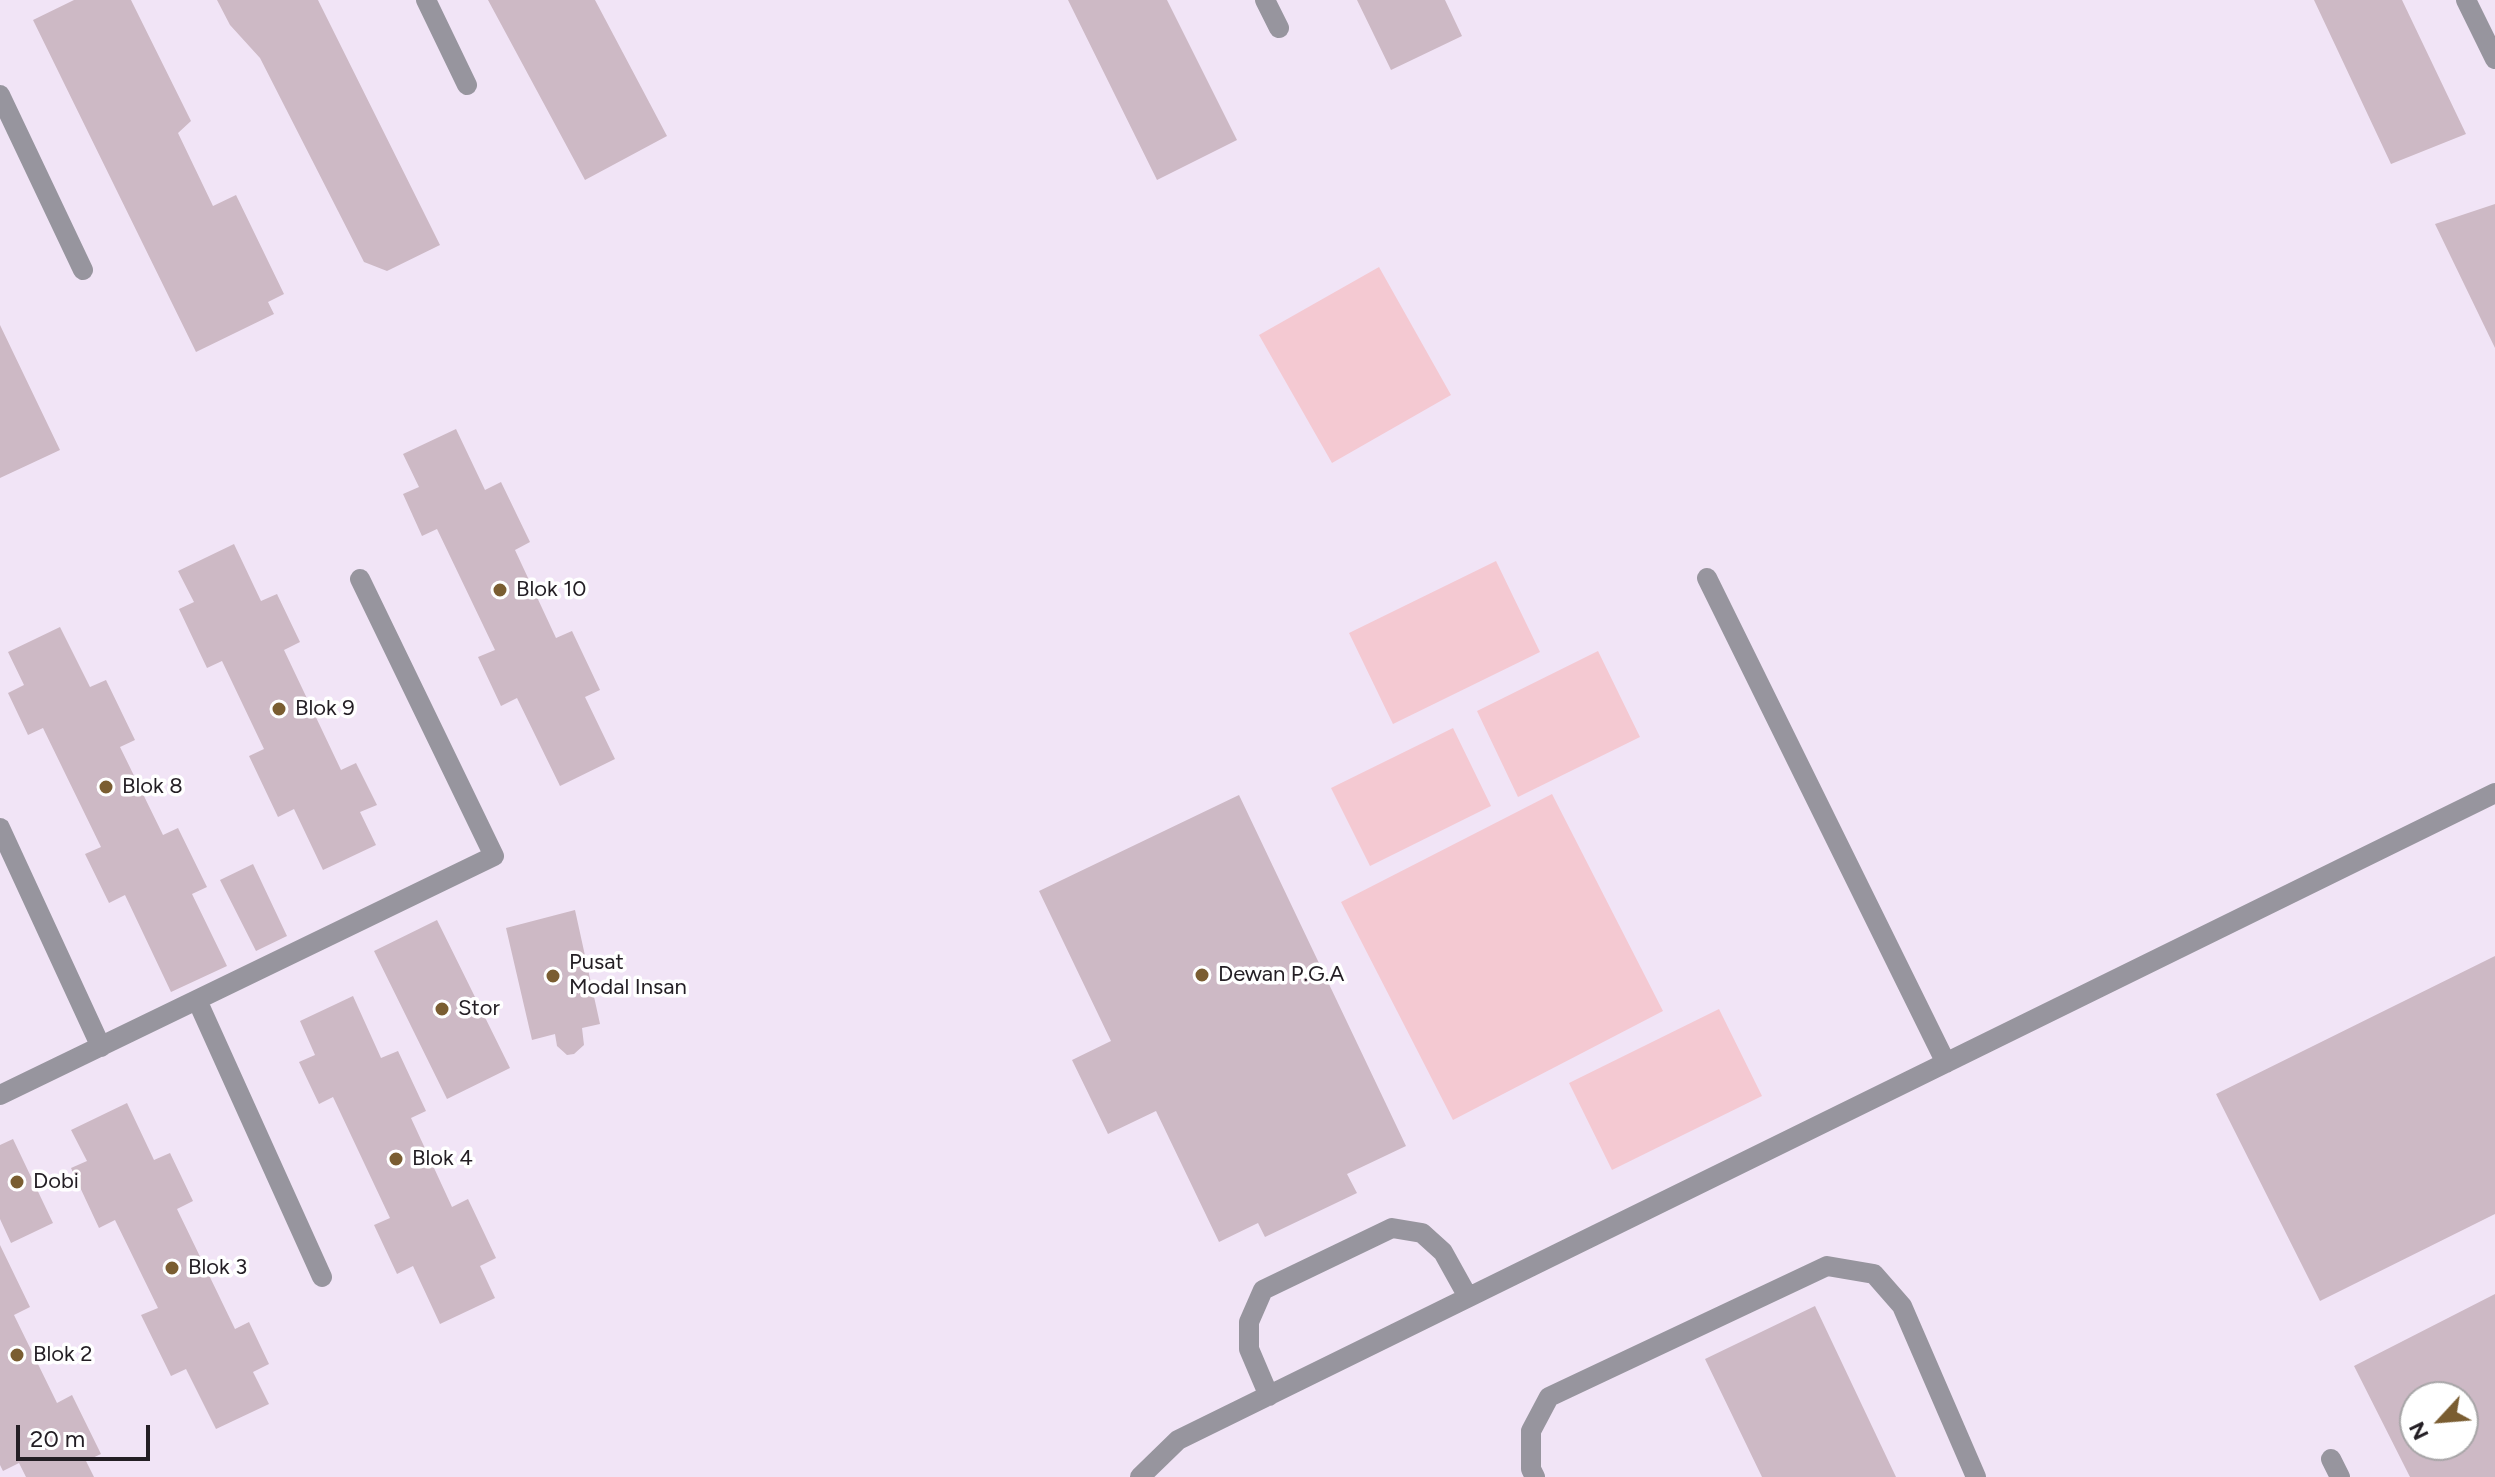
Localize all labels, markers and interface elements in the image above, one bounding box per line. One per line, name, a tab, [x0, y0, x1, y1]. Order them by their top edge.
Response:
place label: Blok 10	[516, 577, 586, 603]
marker: Blok 10	[491, 581, 509, 599]
place label: Blok 9	[295, 696, 355, 722]
marker: Blok 9	[270, 700, 288, 718]
place label: Blok 8	[122, 774, 183, 800]
marker: Blok 8	[97, 778, 115, 796]
place label: Pusat Modal Insan	[569, 950, 687, 1002]
place label: Dewan P.G.A	[1218, 962, 1344, 988]
marker: Dewan P.G.A	[1193, 966, 1211, 984]
marker: Pusat Modal Insan	[544, 967, 562, 985]
place label: Stor	[458, 996, 500, 1022]
marker: Stor	[433, 1000, 451, 1018]
place label: Blok 4	[412, 1146, 473, 1172]
marker: Blok 4	[387, 1150, 405, 1168]
place label: Dobi	[33, 1169, 79, 1195]
marker: Dobi	[8, 1173, 26, 1191]
place label: Blok 3	[188, 1255, 247, 1281]
marker: Blok 3	[163, 1259, 181, 1277]
place label: Blok 2	[33, 1342, 92, 1368]
marker: Blok 2	[8, 1346, 26, 1364]
north arrow	[2399, 1381, 2479, 1461]
scale bar	[20, 1409, 154, 1459]
text: N	[2403, 1417, 2435, 1444]
text: 20 m	[30, 1424, 85, 1453]

